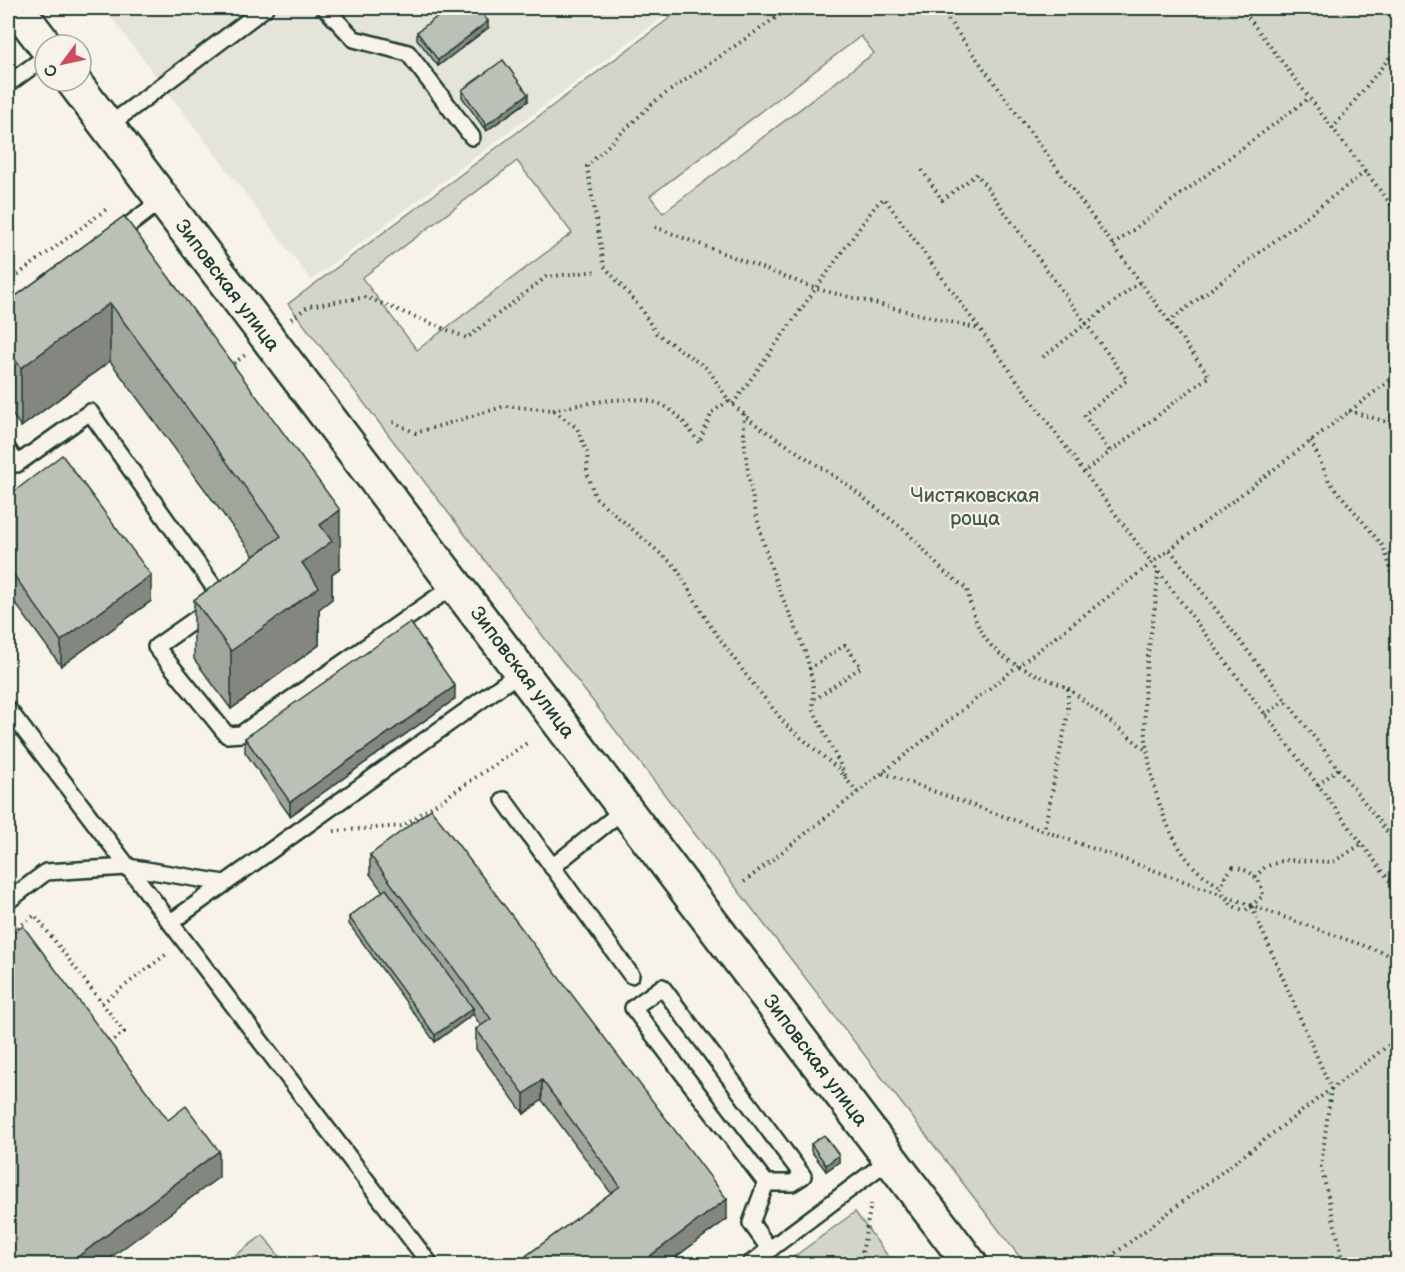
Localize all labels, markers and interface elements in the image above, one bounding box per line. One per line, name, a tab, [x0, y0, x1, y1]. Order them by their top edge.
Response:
north arrow	[33, 33, 93, 93]
text: С	[41, 61, 63, 80]
street label: Зиповская улица	[170, 215, 285, 357]
park label: Чистяковская роща	[911, 484, 1039, 531]
street label: Зиповская улица	[465, 602, 580, 744]
street label: Зиповская улица	[758, 990, 873, 1132]

